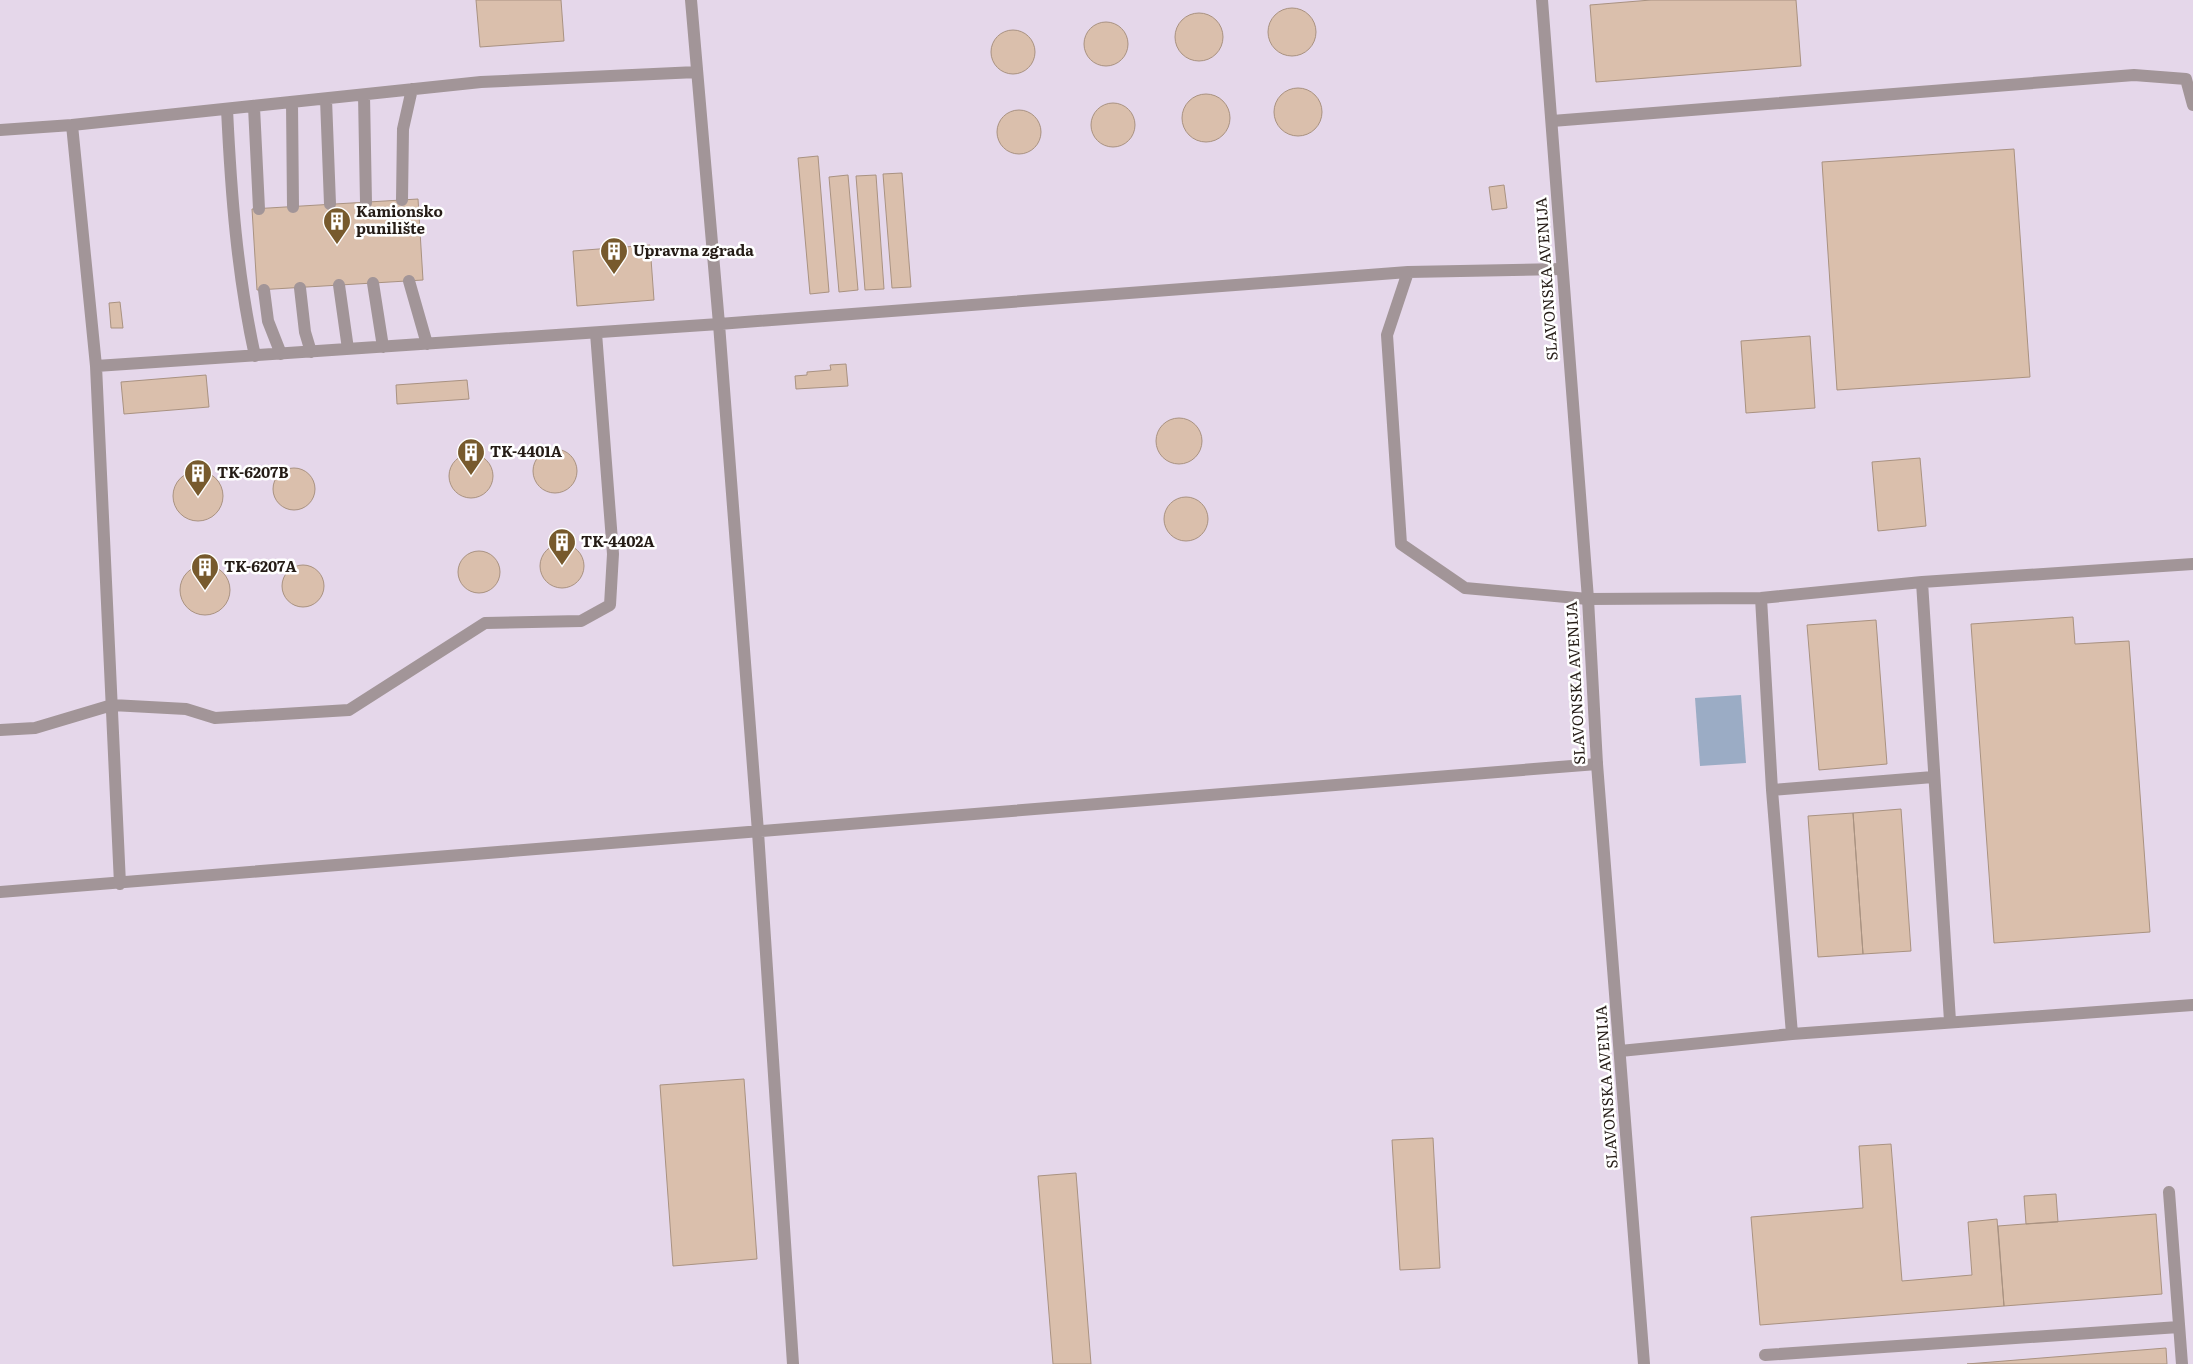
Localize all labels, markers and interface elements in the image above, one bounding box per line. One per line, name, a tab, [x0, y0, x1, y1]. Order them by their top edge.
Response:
street label: SLAVONSKA AVENIJA	[1528, 197, 1563, 362]
place label: Kamionsko punilište	[356, 199, 443, 239]
building icon: Kamionsko punilište	[322, 206, 352, 245]
building icon: Upravna zgrada	[599, 236, 629, 275]
place label: Upravna zgrada	[633, 238, 754, 261]
building icon: TK-4401A	[456, 437, 486, 476]
place label: TK-4401A	[490, 439, 563, 462]
building icon: TK-6207B	[183, 458, 213, 497]
place label: TK-6207B	[217, 460, 289, 483]
building icon: TK-4402A	[547, 527, 577, 566]
place label: TK-4402A	[581, 529, 655, 552]
building icon: TK-6207A	[190, 552, 220, 591]
place label: TK-6207A	[224, 554, 297, 577]
street label: SLAVONSKA AVENIJA	[1559, 601, 1590, 765]
street label: SLAVONSKA AVENIJA	[1588, 1005, 1623, 1170]

